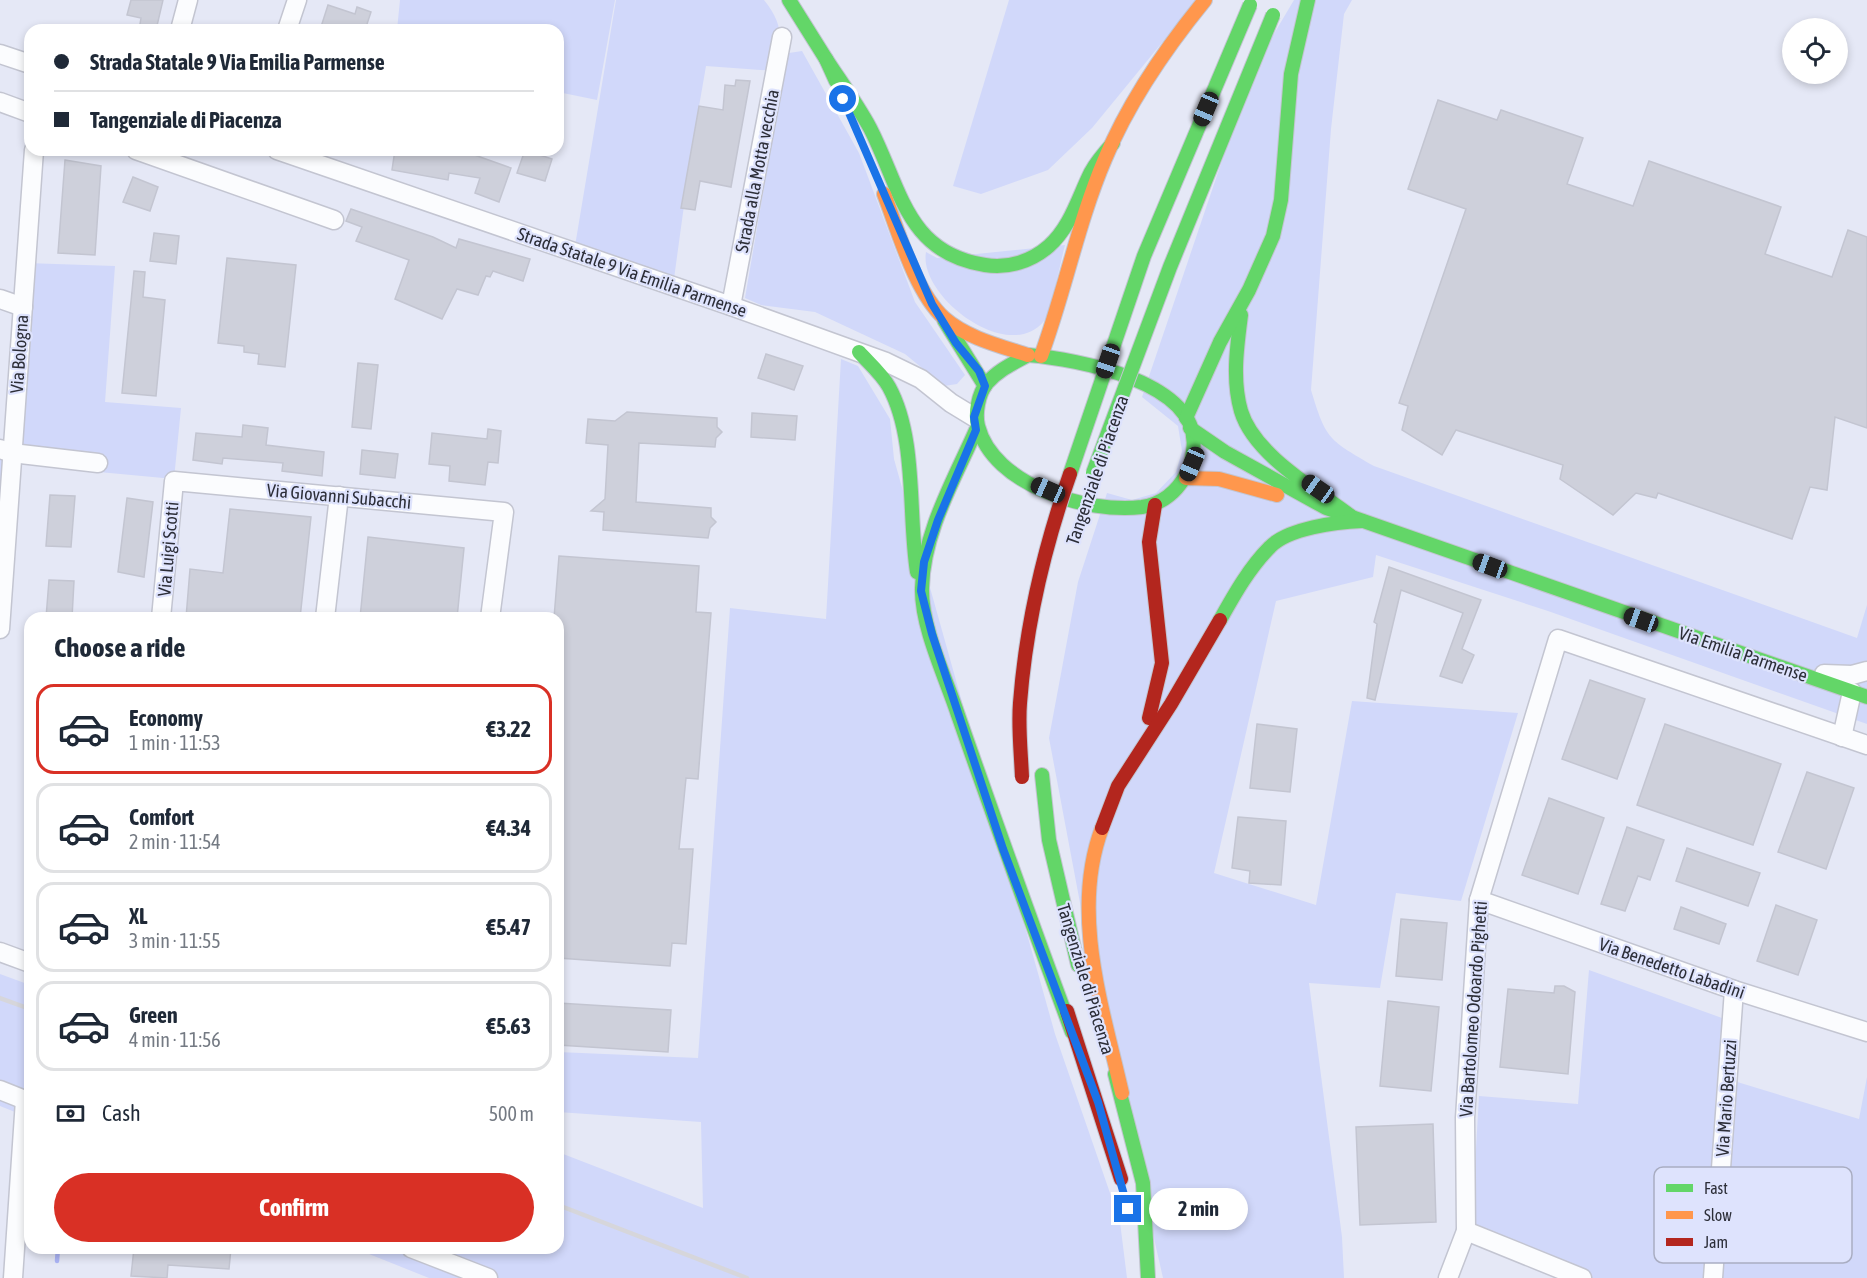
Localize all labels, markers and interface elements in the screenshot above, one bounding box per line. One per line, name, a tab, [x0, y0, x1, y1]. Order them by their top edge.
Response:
map controls	[1782, 18, 1848, 84]
button: locate	[1782, 18, 1848, 84]
text: Strada Statale 9 Via Emilia Parmense	[90, 49, 385, 75]
route start	[829, 85, 856, 112]
street label: Strada alla Motta vecchia	[731, 88, 783, 254]
car	[1191, 89, 1221, 129]
text: Tangenziale di Piacenza	[90, 107, 282, 133]
street label: Strada Statale 9 Via Emilia Parmense	[515, 223, 749, 321]
street label: Via Bologna	[6, 314, 32, 394]
car	[1094, 341, 1122, 381]
street label: Tangenziale di Piacenza	[1062, 392, 1132, 548]
car	[1177, 444, 1207, 484]
car	[1298, 471, 1338, 507]
car	[1028, 474, 1068, 506]
street label: Via Giovanni Subacchi	[266, 479, 412, 513]
street label: Via Luigi Scotti	[153, 501, 183, 597]
car	[1470, 551, 1510, 581]
car	[1621, 605, 1661, 635]
street label: Via Emilia Parmense	[1676, 622, 1810, 686]
text: Choose a ride	[54, 632, 186, 663]
icon: car	[57, 702, 111, 756]
text: Economy	[129, 705, 203, 731]
text: €3.22	[486, 716, 531, 742]
text: 1 min · 11:53	[129, 731, 221, 754]
icon: car	[57, 801, 111, 855]
text: Comfort	[129, 804, 194, 830]
text: €4.34	[486, 815, 531, 841]
text: 2 min · 11:54	[129, 830, 221, 853]
icon: car	[57, 900, 111, 954]
street label: Via Bartolomeo Odoardo Pighetti	[1455, 900, 1491, 1118]
street label: Tangenziale di Piacenza	[1053, 901, 1119, 1057]
text: XL	[129, 903, 147, 929]
text: €5.47	[486, 914, 531, 940]
text: 3 min · 11:55	[129, 929, 221, 952]
street label: Via Benedetto Labadini	[1596, 933, 1748, 1003]
icon: car	[57, 999, 111, 1053]
text: Green	[129, 1002, 178, 1028]
text: €5.63	[486, 1013, 531, 1039]
text: 4 min · 11:56	[129, 1028, 221, 1051]
street label: Via Mario Bertuzzi	[1711, 1039, 1741, 1157]
icon: cash	[54, 1097, 87, 1130]
text: Cash	[102, 1100, 141, 1126]
text: 500 m	[489, 1102, 534, 1125]
legend	[1654, 1167, 1852, 1263]
button: Confirm	[54, 1173, 534, 1242]
text: Fast	[1704, 1179, 1728, 1197]
callout: 2 min	[1149, 1188, 1248, 1230]
route end	[1114, 1195, 1141, 1222]
text: 2 min	[1178, 1197, 1219, 1220]
text: Slow	[1704, 1206, 1732, 1224]
text: Jam	[1704, 1233, 1728, 1251]

